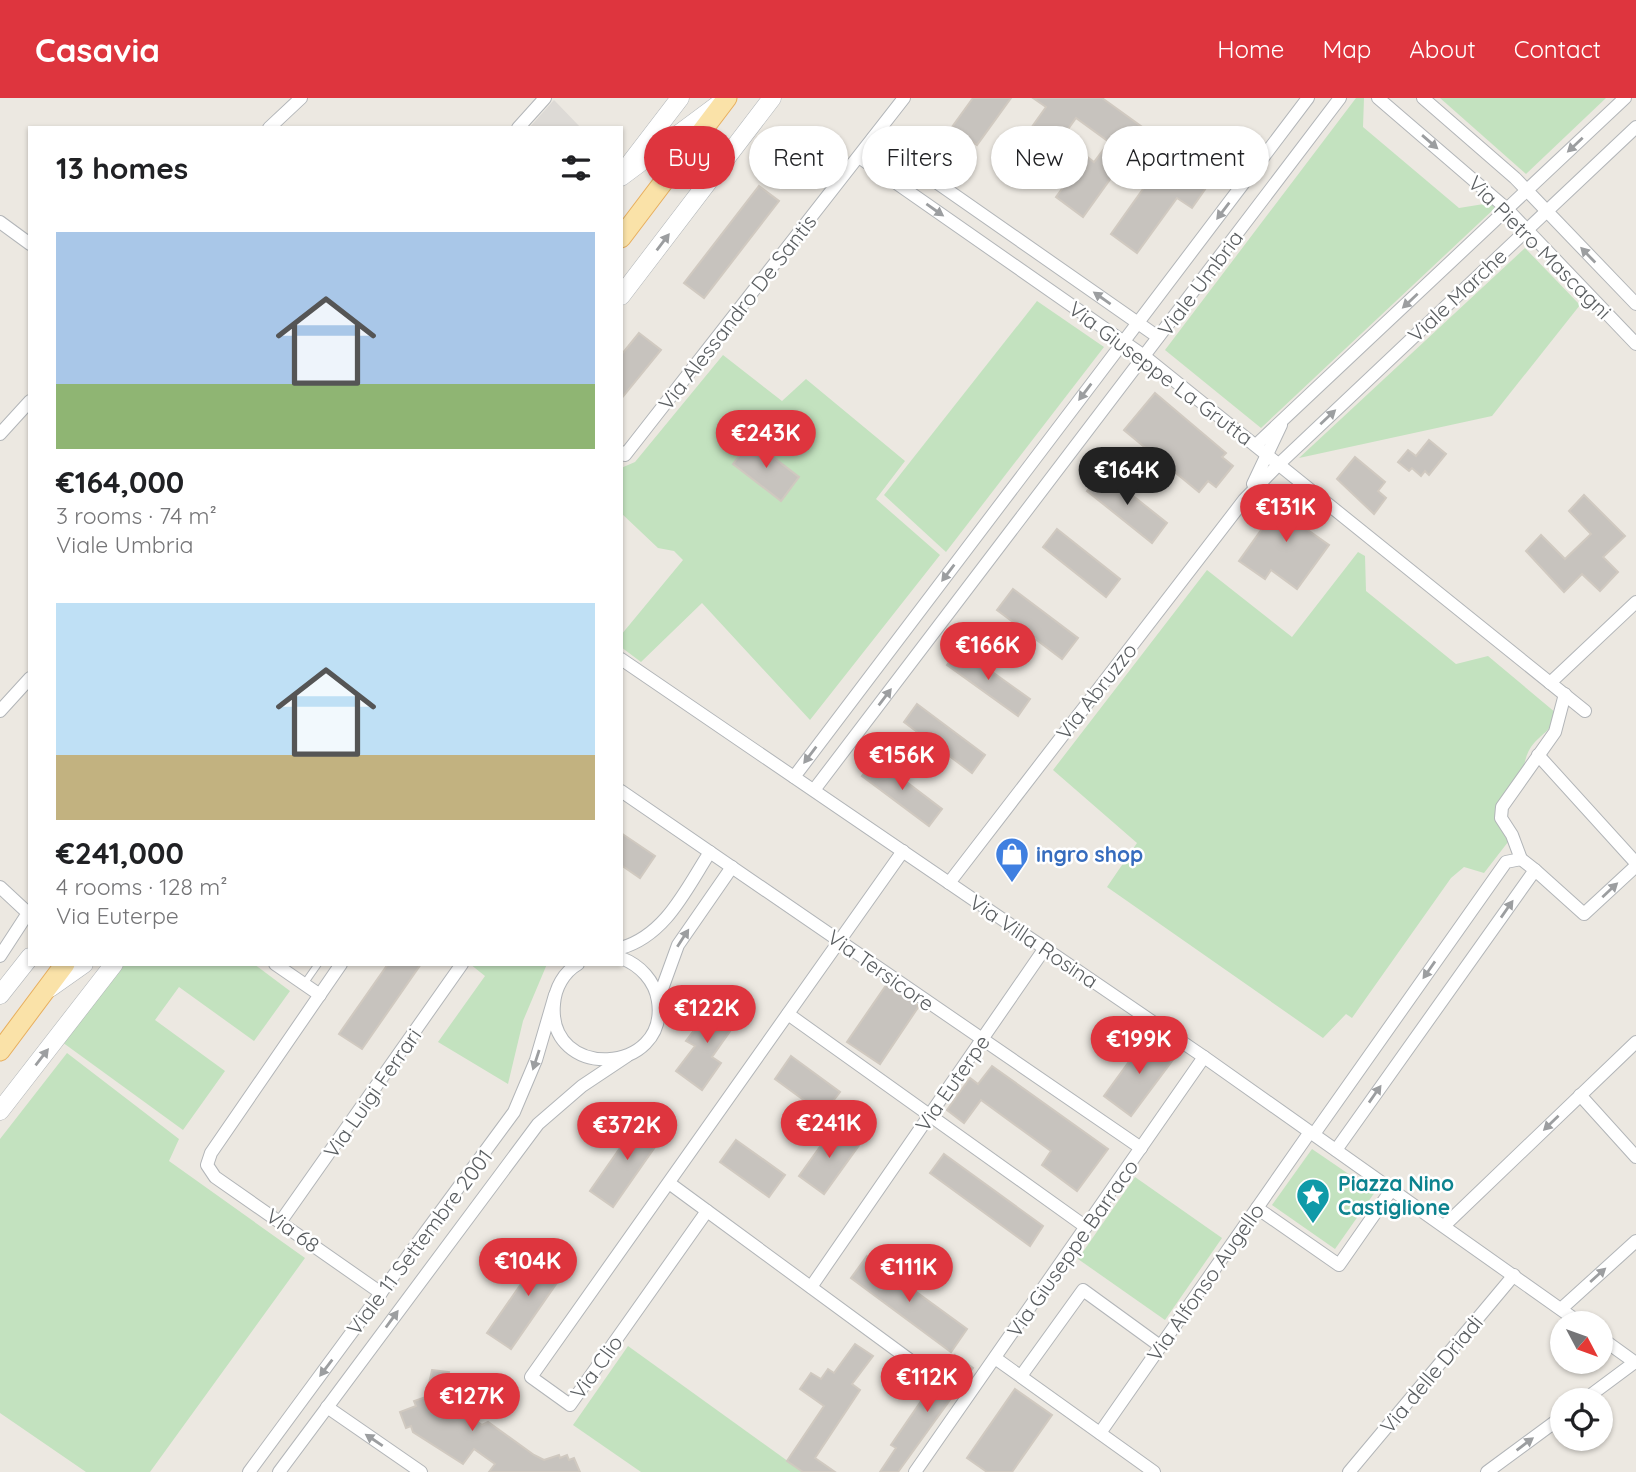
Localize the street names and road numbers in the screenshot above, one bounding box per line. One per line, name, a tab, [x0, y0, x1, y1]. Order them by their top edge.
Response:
street label: Via Pietro Mascagni	[1463, 170, 1617, 324]
street label: Via Alessandro De Santis	[652, 209, 822, 415]
street label: Viale Umbria	[1152, 225, 1248, 341]
street label: Viale Marche	[1402, 243, 1512, 347]
street label: Via Giuseppe La Grutta	[1064, 295, 1258, 451]
street label: Via Abruzzo	[1050, 637, 1142, 745]
street label: Via Villa Rosina	[965, 888, 1103, 994]
street label: Via Tersicore	[823, 924, 939, 1016]
street label: Via Luigi Ferrari	[318, 1023, 426, 1163]
street label: Via Euterpe	[909, 1030, 995, 1136]
street label: Viale 11 Settembre 2001	[341, 1144, 497, 1340]
street label: Via Giuseppe Barraco	[1001, 1154, 1143, 1342]
street label: Via Alfonso Augello	[1141, 1198, 1269, 1366]
street label: Via 68	[261, 1202, 325, 1258]
street label: Via delle Driadi	[1374, 1310, 1488, 1438]
street label: Via Clio	[564, 1330, 628, 1404]

